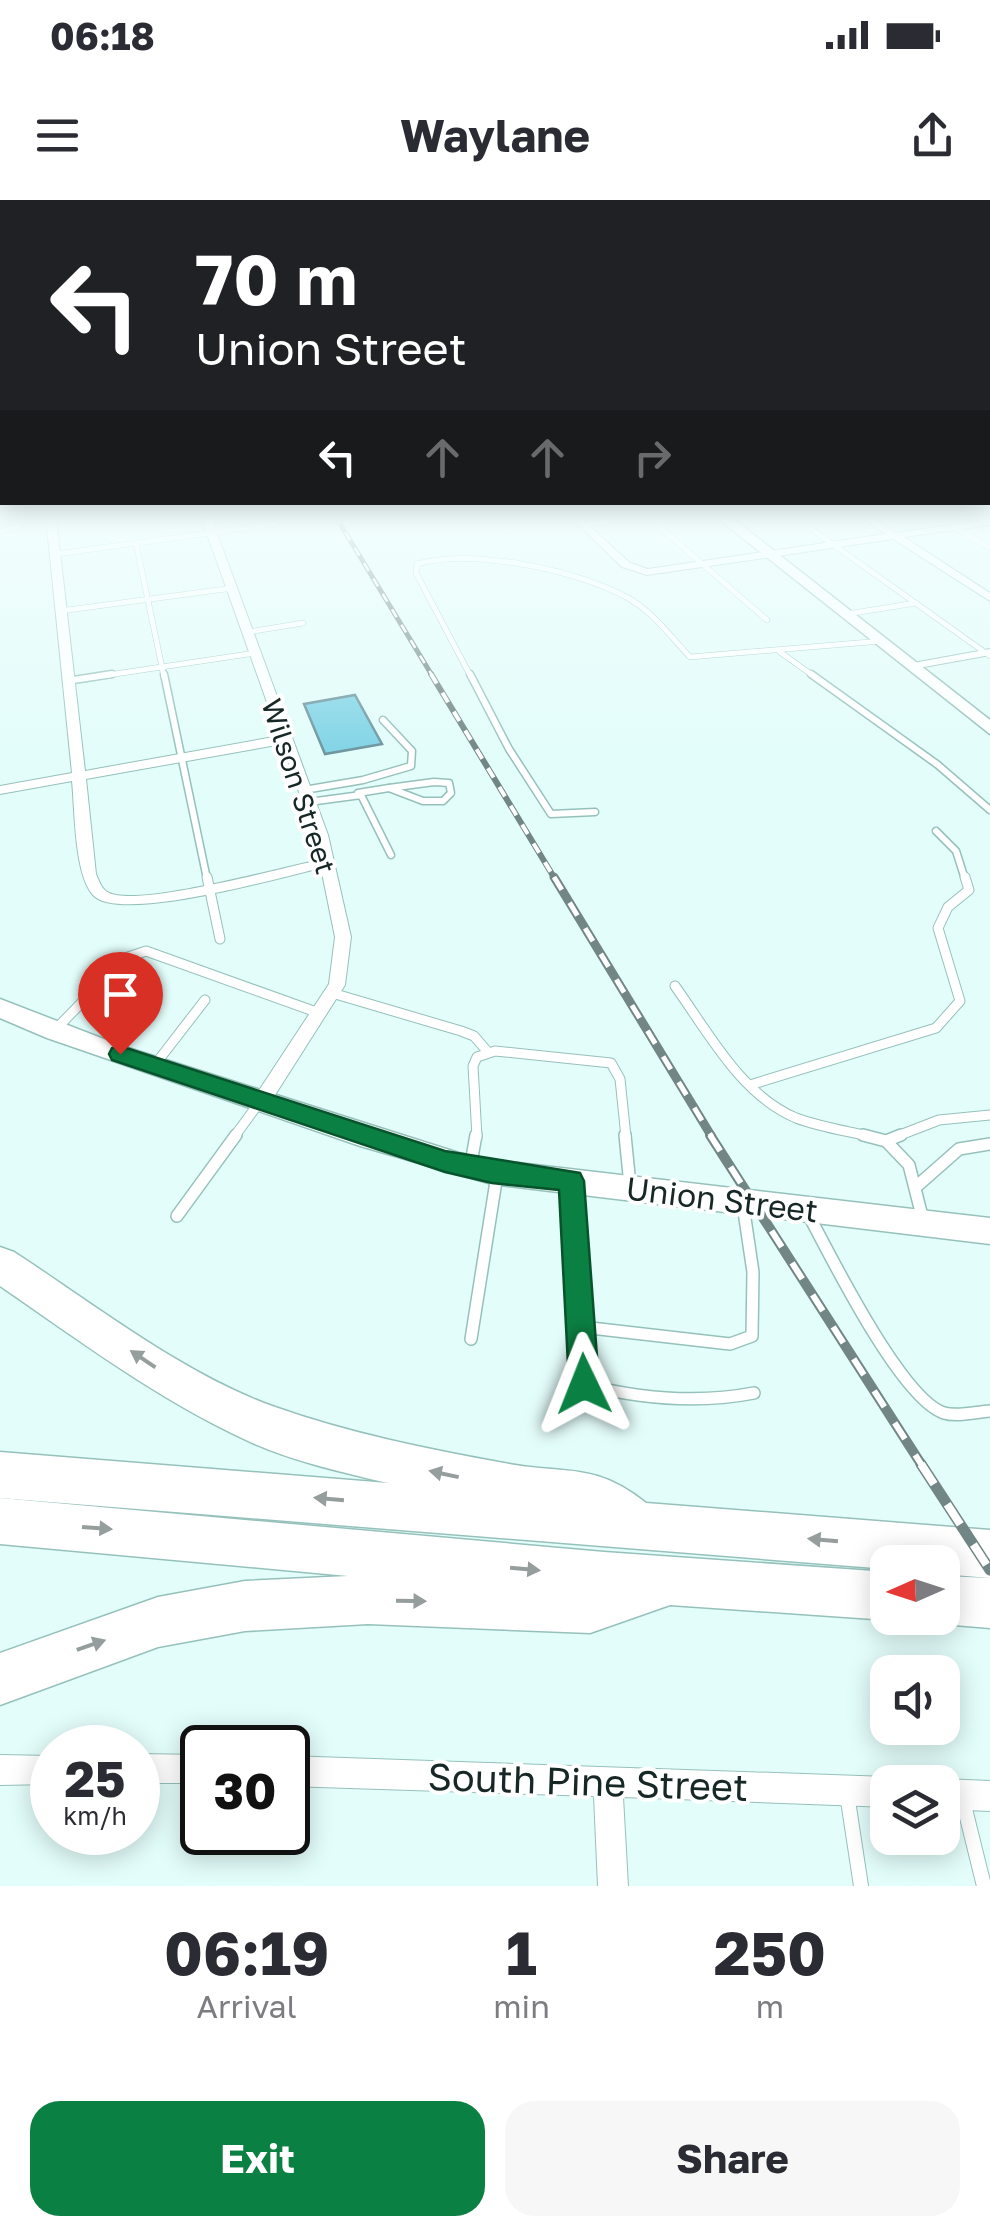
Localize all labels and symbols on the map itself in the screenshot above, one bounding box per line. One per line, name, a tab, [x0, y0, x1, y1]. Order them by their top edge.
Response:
street label: Wilson Street	[255, 694, 343, 878]
pin	[78, 952, 163, 1055]
street label: Union Street	[624, 1168, 820, 1230]
position arrow	[532, 1332, 636, 1436]
one-way arrow	[130, 1350, 157, 1369]
one-way arrow	[428, 1465, 459, 1481]
one-way arrow	[312, 1491, 344, 1507]
one-way arrow	[82, 1520, 114, 1536]
one-way arrow	[807, 1531, 839, 1547]
north arrow	[870, 1545, 960, 1635]
one-way arrow	[510, 1561, 542, 1577]
one-way arrow	[395, 1594, 427, 1610]
one-way arrow	[77, 1636, 107, 1651]
speed limit sign: 30	[180, 1725, 310, 1855]
street label: South Pine Street	[427, 1753, 749, 1809]

